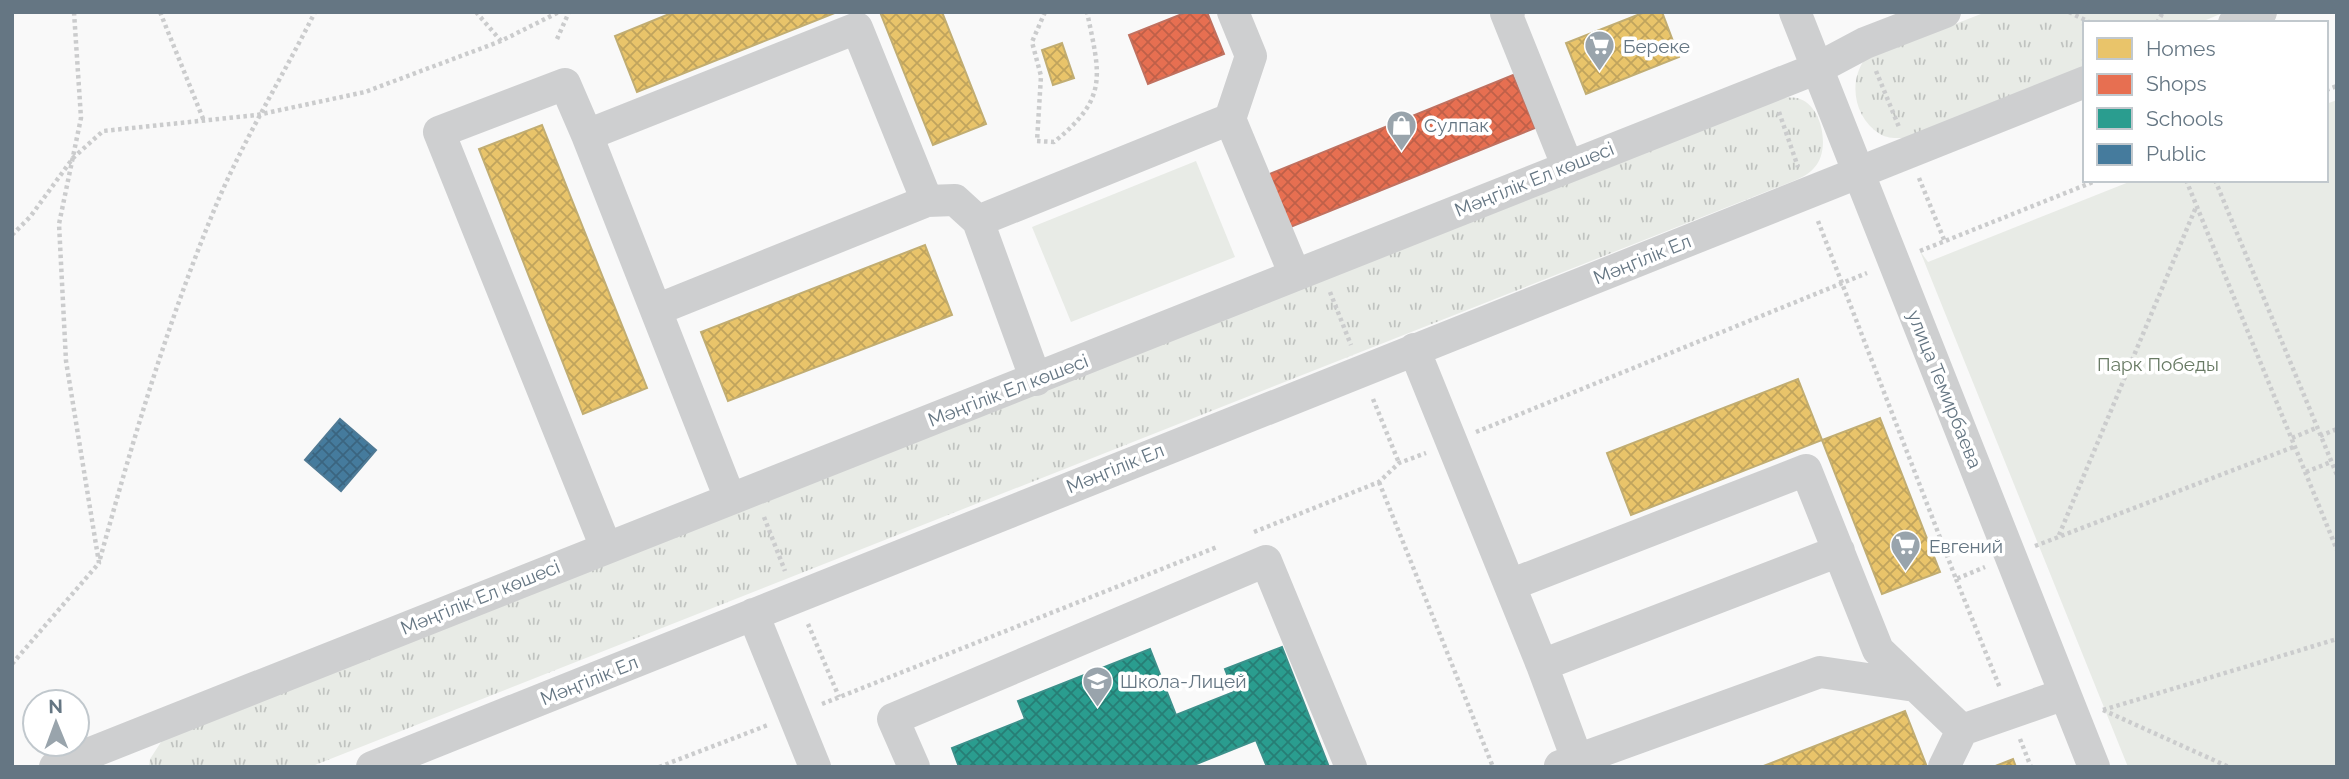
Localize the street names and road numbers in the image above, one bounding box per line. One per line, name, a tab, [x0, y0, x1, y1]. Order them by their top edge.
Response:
street label: Мәңгілік Ел көшесі	[1451, 137, 1617, 221]
street label: Мәңгілік Ел	[1590, 229, 1694, 289]
street label: улица Темирбаева	[1903, 307, 1987, 471]
street label: Мәңгілік Ел көшесі	[925, 349, 1091, 431]
street label: Мәңгілік Ел	[1063, 438, 1167, 498]
street label: Мәңгілік Ел көшесі	[397, 555, 563, 639]
street label: Мәңгілік Ел	[537, 650, 641, 710]

